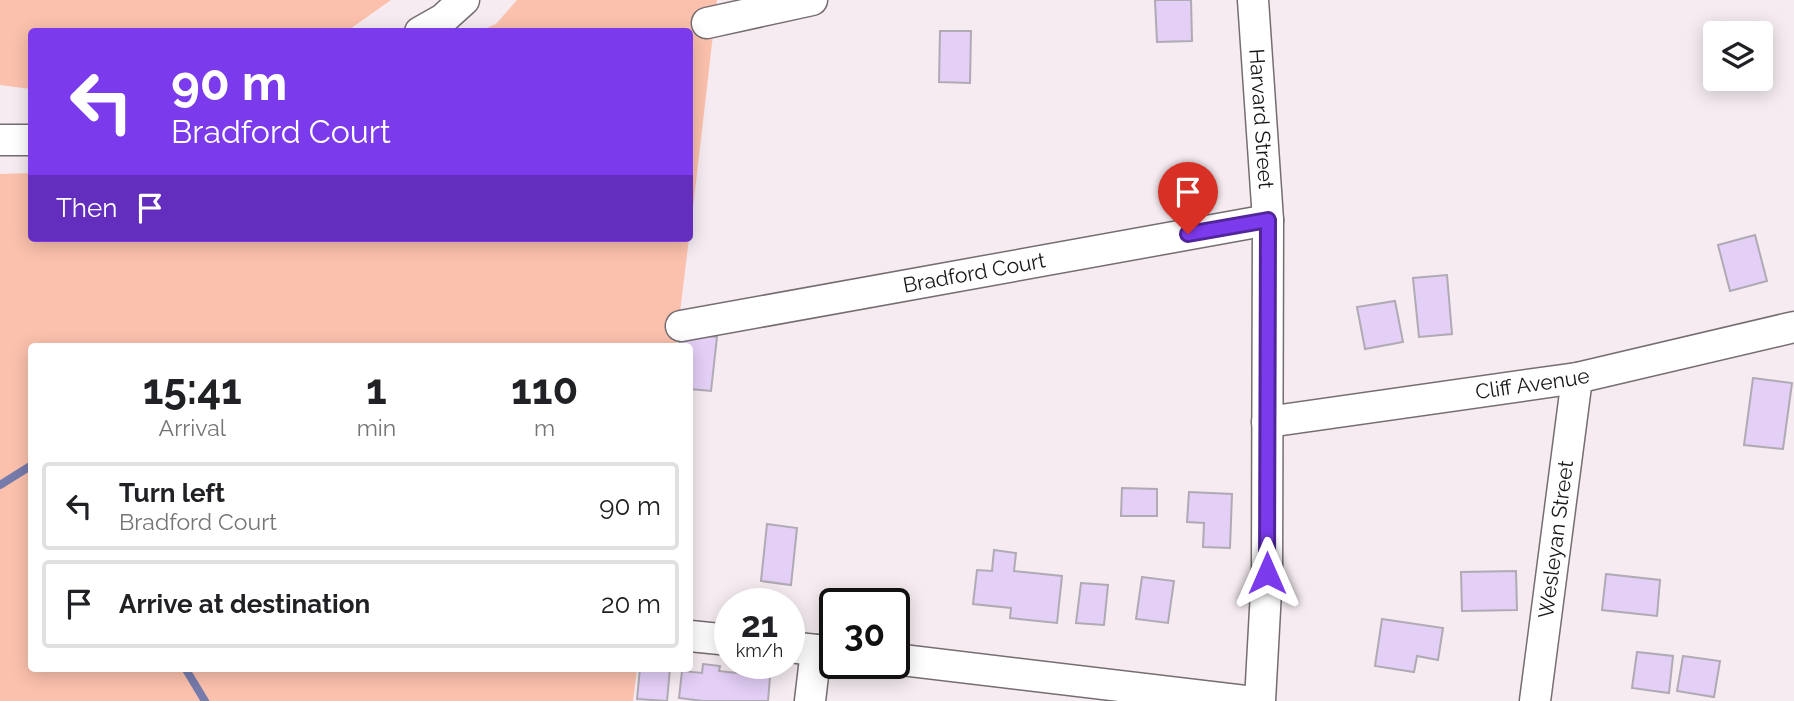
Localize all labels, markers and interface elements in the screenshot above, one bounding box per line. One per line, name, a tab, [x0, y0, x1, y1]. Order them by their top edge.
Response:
map controls	[1703, 21, 1773, 91]
button: layers	[1703, 21, 1773, 91]
street label: Harvard Street	[1244, 48, 1279, 190]
text: 90 m	[171, 54, 287, 111]
icon: left	[56, 56, 147, 147]
text: Bradford Court	[171, 113, 391, 150]
pin	[1158, 162, 1218, 234]
icon: arrive	[1169, 173, 1207, 211]
icon: arrive	[131, 189, 169, 227]
text: Then	[56, 193, 117, 223]
street label: Bradford Court	[901, 247, 1047, 298]
street label: Cliff Avenue	[1474, 363, 1592, 404]
text: 15:41	[143, 365, 242, 414]
text: 1	[366, 365, 387, 414]
text: 110	[511, 365, 578, 414]
text: Arrival	[159, 414, 226, 441]
text: min	[357, 414, 396, 441]
text: m	[534, 414, 555, 441]
street label: Wesleyan Street	[1533, 459, 1578, 620]
text: Turn left	[119, 478, 225, 508]
icon: left	[60, 487, 98, 525]
text: 90 m	[599, 491, 661, 521]
text: Bradford Court	[119, 508, 277, 535]
position arrow	[1230, 536, 1304, 610]
icon: arrive	[60, 585, 98, 623]
speed limit sign: 30	[819, 588, 910, 679]
text: Arrive at destination	[119, 589, 370, 619]
text: 20 m	[601, 589, 661, 619]
text: 21	[741, 604, 778, 645]
text: km/h	[736, 640, 783, 661]

